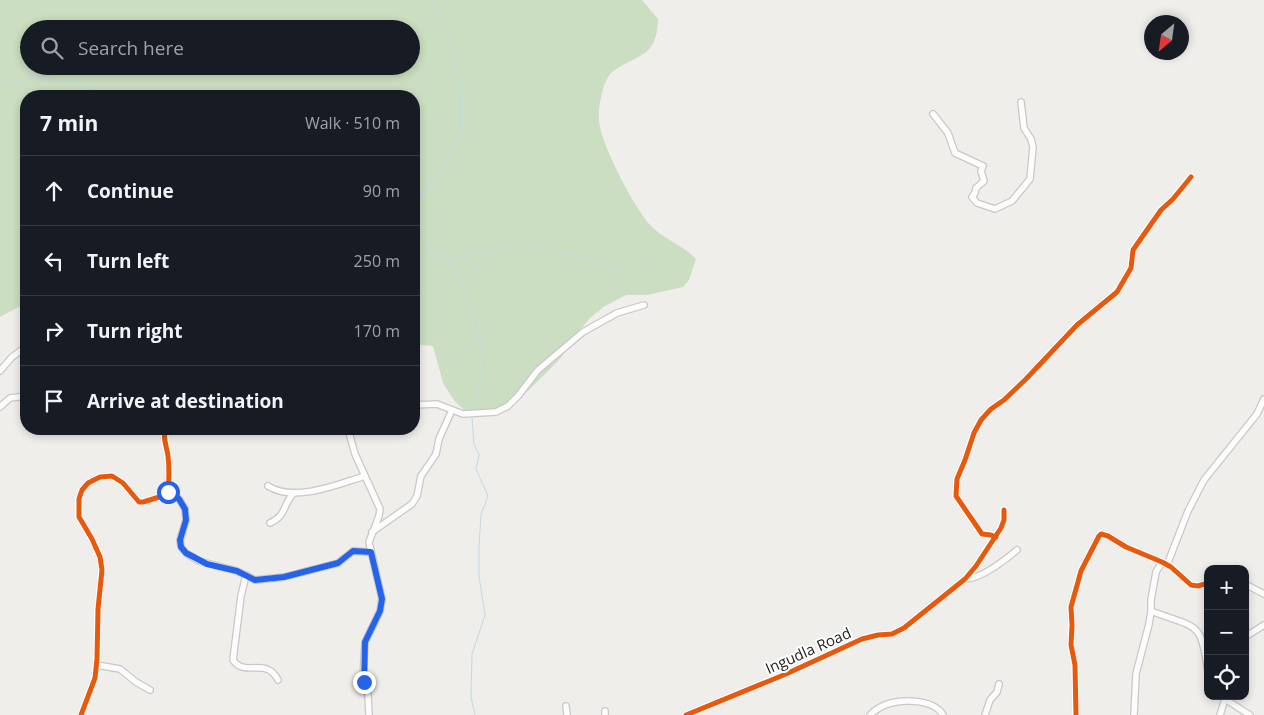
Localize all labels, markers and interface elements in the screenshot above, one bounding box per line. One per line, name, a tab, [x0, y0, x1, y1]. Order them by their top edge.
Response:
north arrow	[1144, 15, 1189, 60]
search box	[20, 20, 420, 75]
icon: search	[38, 34, 66, 62]
text: Search here	[78, 35, 184, 61]
text: 7 min	[40, 109, 98, 137]
text: Walk · 510 m	[305, 112, 400, 134]
icon: ahead	[40, 177, 68, 205]
text: Continue	[87, 178, 174, 204]
text: 90 m	[363, 180, 400, 202]
icon: left	[40, 247, 68, 275]
text: Turn left	[87, 248, 169, 274]
text: 250 m	[354, 250, 400, 272]
icon: right	[40, 317, 68, 345]
text: Turn right	[87, 318, 182, 344]
text: 170 m	[354, 320, 400, 342]
icon: arrive	[40, 387, 68, 415]
text: Arrive at destination	[87, 388, 284, 414]
route start	[157, 481, 180, 504]
map controls	[1204, 565, 1249, 700]
button: +	[1204, 565, 1249, 610]
button: −	[1204, 610, 1249, 655]
street label: Ingudla Road	[762, 622, 854, 678]
button: locate	[1204, 655, 1249, 700]
route end	[353, 671, 376, 694]

